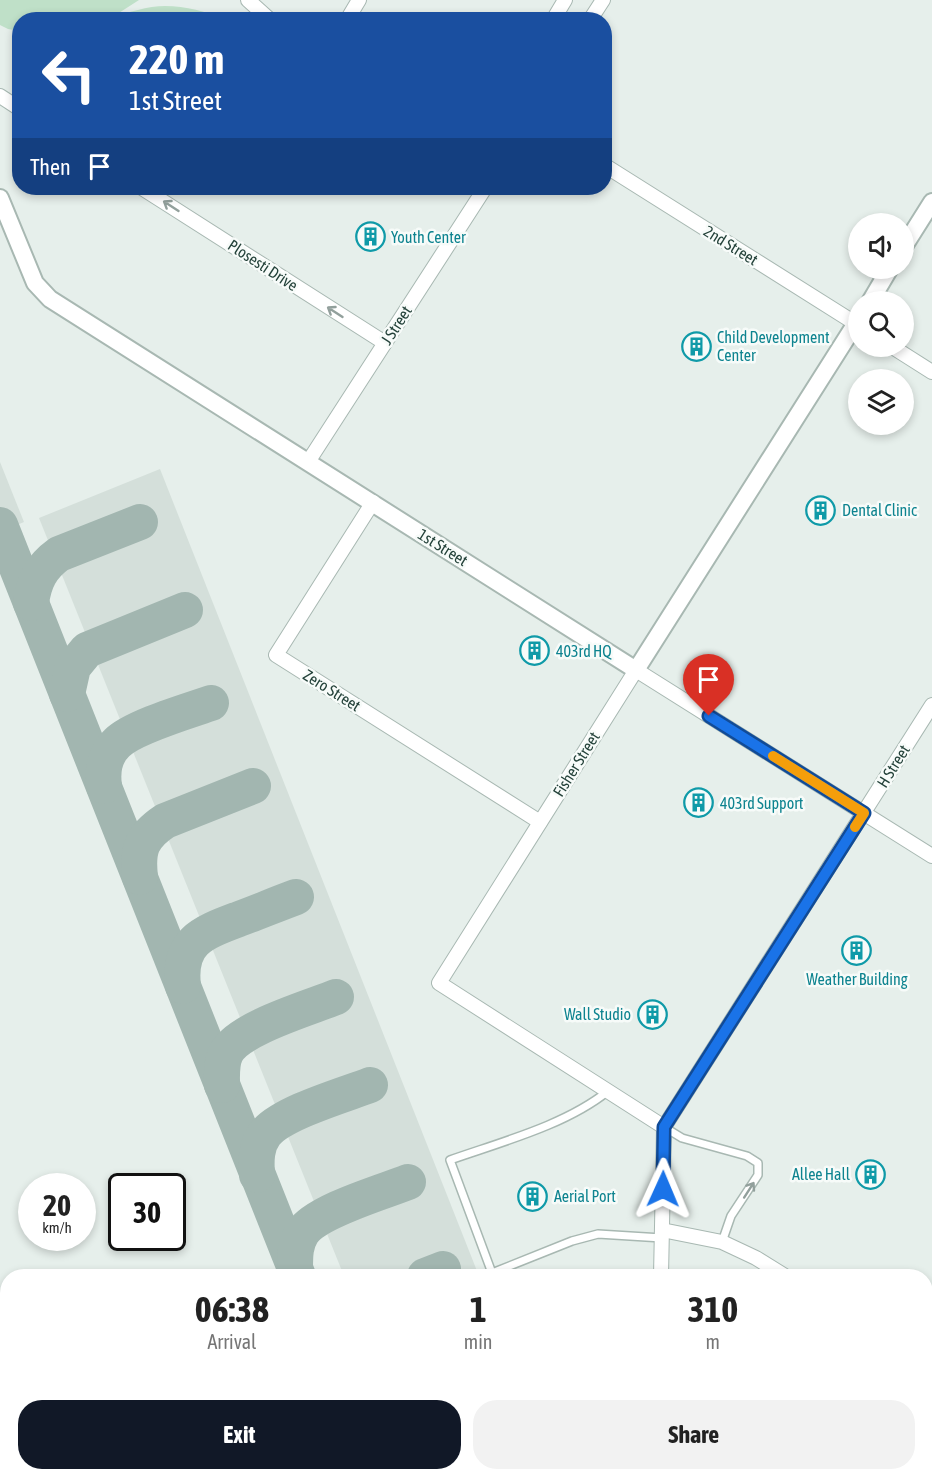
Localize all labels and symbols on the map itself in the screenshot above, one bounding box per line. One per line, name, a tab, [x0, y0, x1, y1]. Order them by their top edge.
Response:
one-way arrow	[163, 200, 180, 213]
building icon: Youth Center	[354, 221, 386, 253]
street label: 2nd Street	[701, 221, 762, 269]
place label: Youth Center	[391, 228, 466, 246]
street label: Plosesti Drive	[225, 236, 301, 294]
street label: J Street	[377, 302, 415, 348]
one-way arrow	[327, 305, 344, 318]
place label: Child Development Center	[717, 328, 830, 364]
building icon: Child Development Center	[680, 330, 712, 362]
building icon: Dental Clinic	[805, 494, 837, 526]
place label: Dental Clinic	[842, 501, 917, 519]
street label: 1st Street	[415, 525, 471, 569]
building icon: 403rd HQ	[519, 635, 551, 667]
place label: 403rd HQ	[556, 642, 612, 660]
pin	[683, 654, 734, 716]
street label: Zero Street	[300, 665, 364, 715]
street label: Fisher Street	[549, 728, 603, 800]
street label: H Street	[873, 741, 913, 791]
building icon: 403rd Support	[683, 787, 715, 819]
place label: 403rd Support	[720, 794, 804, 813]
building icon: Weather Building	[841, 935, 873, 967]
place label: Weather Building	[806, 970, 908, 989]
building icon: Wall Studio	[636, 998, 668, 1030]
place label: Wall Studio	[564, 1005, 631, 1023]
position arrow	[631, 1157, 695, 1221]
building icon: Allee Hall	[855, 1158, 887, 1190]
place label: Allee Hall	[792, 1165, 851, 1183]
speed limit sign: 30	[108, 1173, 186, 1251]
building icon: Aerial Port	[517, 1180, 549, 1212]
one-way arrow	[743, 1182, 755, 1199]
place label: Aerial Port	[554, 1187, 616, 1205]

